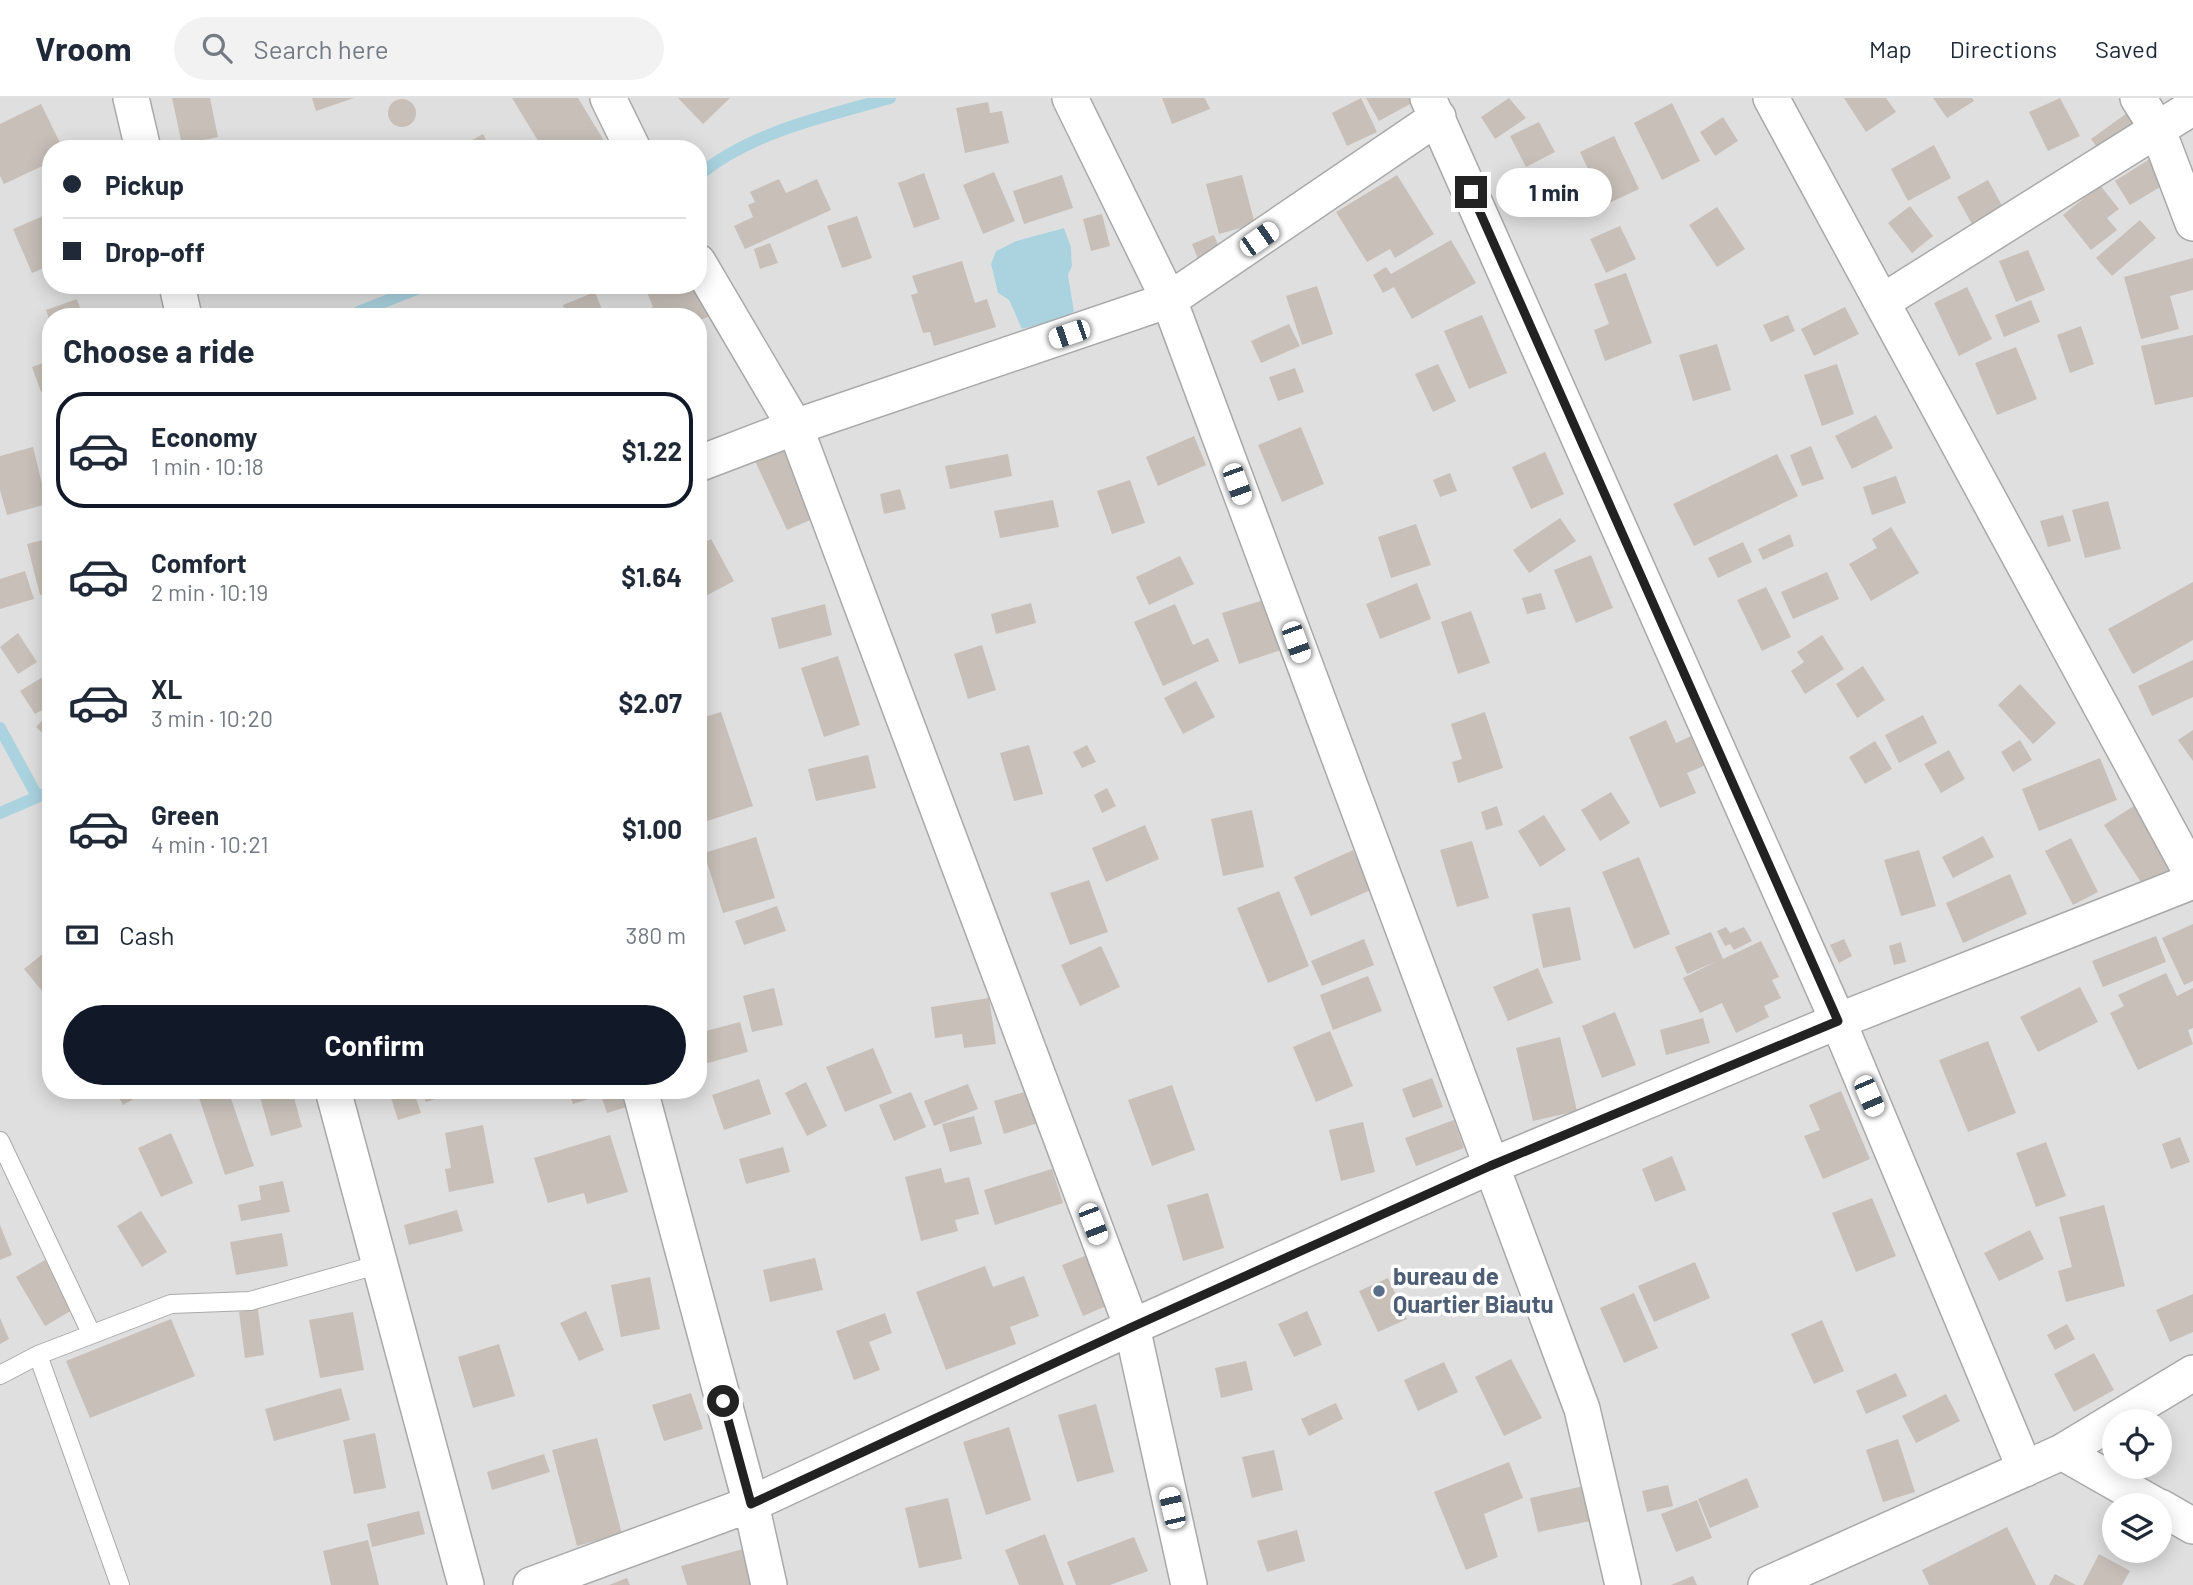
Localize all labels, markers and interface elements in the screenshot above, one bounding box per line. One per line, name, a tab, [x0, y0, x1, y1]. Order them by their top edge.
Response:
search box	[174, 17, 664, 80]
text: Vroom	[35, 28, 132, 68]
icon: search	[198, 29, 236, 67]
text: Search here	[254, 33, 389, 64]
text: Map	[1869, 34, 1912, 63]
text: Directions	[1950, 34, 2057, 63]
text: Saved	[2095, 34, 2158, 63]
callout: 1 min	[1496, 168, 1611, 217]
text: Pickup	[105, 169, 184, 200]
route end	[1455, 176, 1487, 208]
text: 1 min	[1529, 178, 1579, 206]
car	[1236, 218, 1283, 260]
text: Drop-off	[105, 236, 205, 267]
car	[1046, 317, 1093, 351]
text: Choose a ride	[63, 331, 255, 369]
icon: car	[67, 419, 130, 482]
text: Economy	[151, 421, 257, 452]
text: $1.22	[622, 435, 682, 466]
text: 1 min · 10:18	[151, 452, 264, 480]
car	[1220, 461, 1255, 507]
icon: car	[67, 545, 130, 608]
text: Comfort	[151, 547, 247, 578]
text: $1.64	[621, 561, 682, 592]
text: 2 min · 10:19	[151, 578, 268, 606]
car	[1279, 619, 1314, 665]
icon: car	[67, 671, 130, 734]
text: XL	[151, 673, 182, 704]
text: $2.07	[619, 687, 682, 718]
text: 3 min · 10:20	[151, 704, 273, 732]
icon: car	[67, 797, 130, 860]
text: Green	[151, 799, 219, 830]
text: $1.00	[622, 813, 682, 844]
text: 4 min · 10:21	[151, 830, 268, 858]
icon: cash	[63, 916, 101, 954]
text: Cash	[119, 919, 174, 950]
text: 380 m	[626, 921, 686, 949]
button: Confirm	[63, 1005, 686, 1085]
car	[1852, 1073, 1887, 1119]
car	[1076, 1201, 1111, 1247]
place label: bureau de Quartier Biautu	[1393, 1261, 1554, 1318]
marker: bureau de Quartier Biautu	[1371, 1283, 1387, 1299]
route start	[707, 1385, 739, 1417]
map controls	[2102, 1409, 2172, 1563]
button: locate	[2102, 1409, 2172, 1479]
car	[1158, 1485, 1187, 1531]
button: layers	[2102, 1493, 2172, 1563]

